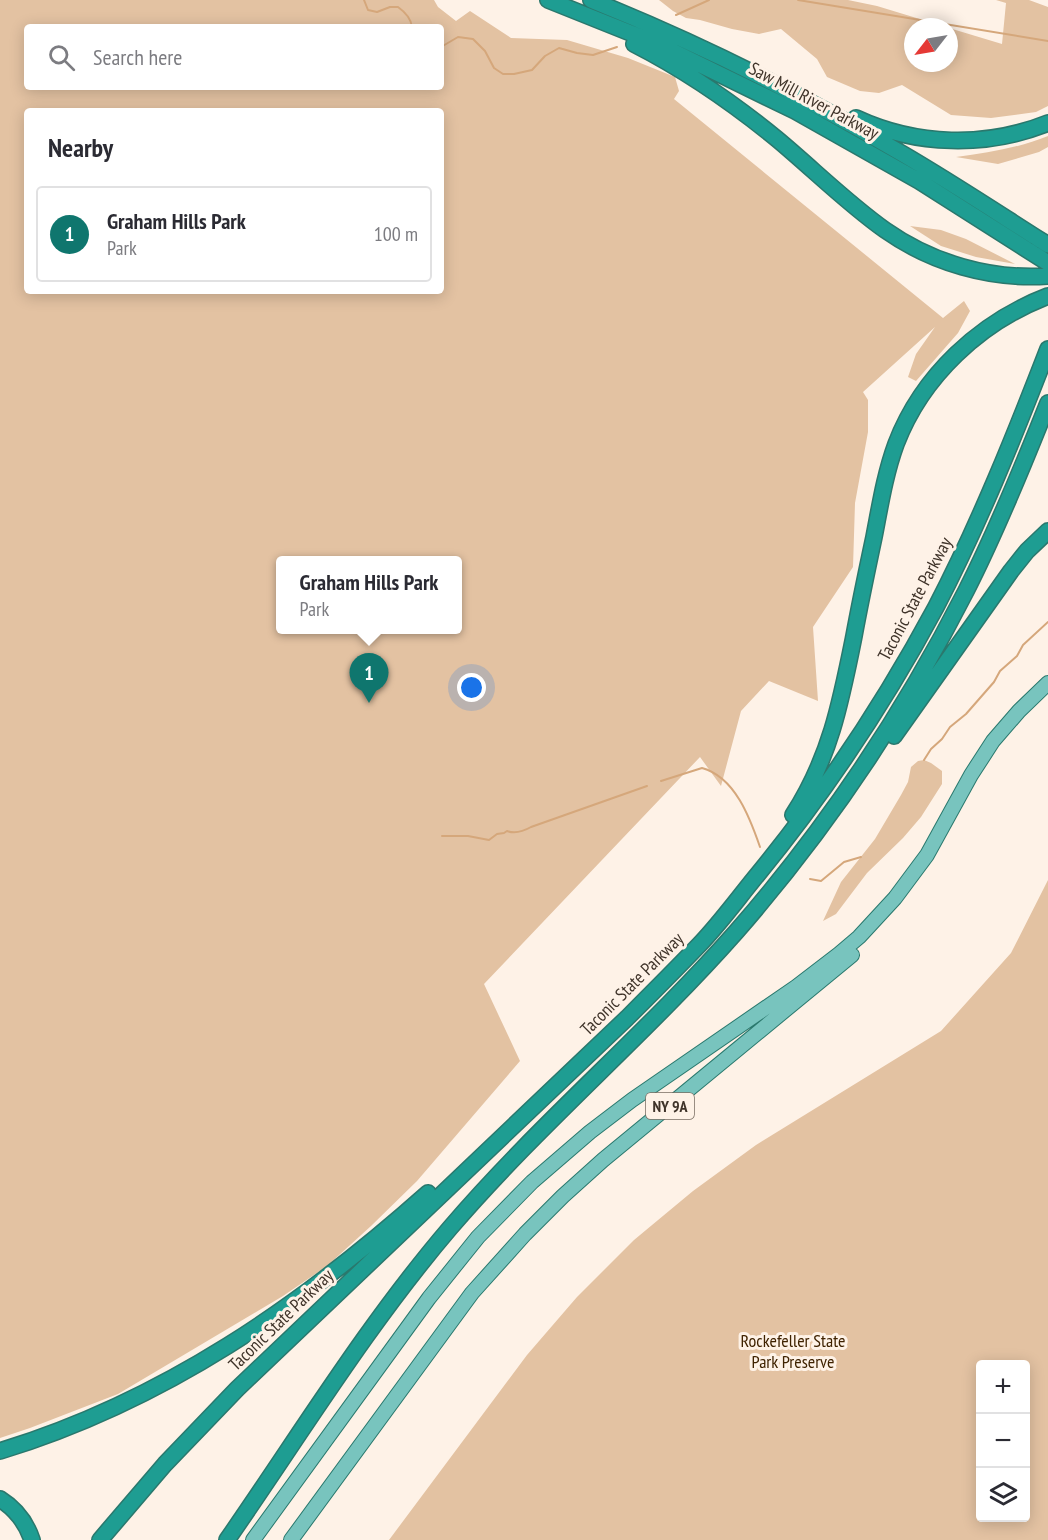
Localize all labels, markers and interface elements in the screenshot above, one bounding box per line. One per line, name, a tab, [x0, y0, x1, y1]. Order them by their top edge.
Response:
north arrow	[904, 18, 958, 72]
search box	[24, 24, 444, 90]
icon: search	[45, 41, 78, 74]
text: Search here	[93, 43, 182, 71]
street label: Saw Mill River Parkway	[745, 57, 883, 145]
text: Nearby	[48, 131, 113, 164]
text: Graham Hills Park	[107, 207, 246, 235]
text: 1	[65, 221, 74, 247]
text: 100 m	[374, 221, 418, 247]
text: Park	[107, 235, 137, 261]
street label: Taconic State Parkway	[872, 533, 957, 664]
popup	[276, 556, 462, 634]
text: Graham Hills Park	[300, 568, 438, 596]
text: Park	[300, 596, 329, 622]
pin: 1	[350, 654, 388, 703]
your location	[457, 673, 486, 702]
street label: Taconic State Parkway	[575, 927, 688, 1040]
road number: NY 9A	[646, 1093, 694, 1119]
street label: Taconic State Parkway	[224, 1264, 338, 1375]
park label: Rockefeller State Park Preserve	[741, 1329, 845, 1373]
map controls	[976, 1360, 1030, 1522]
button: +	[976, 1360, 1030, 1414]
button: −	[976, 1414, 1030, 1468]
button: layers	[976, 1468, 1030, 1522]

